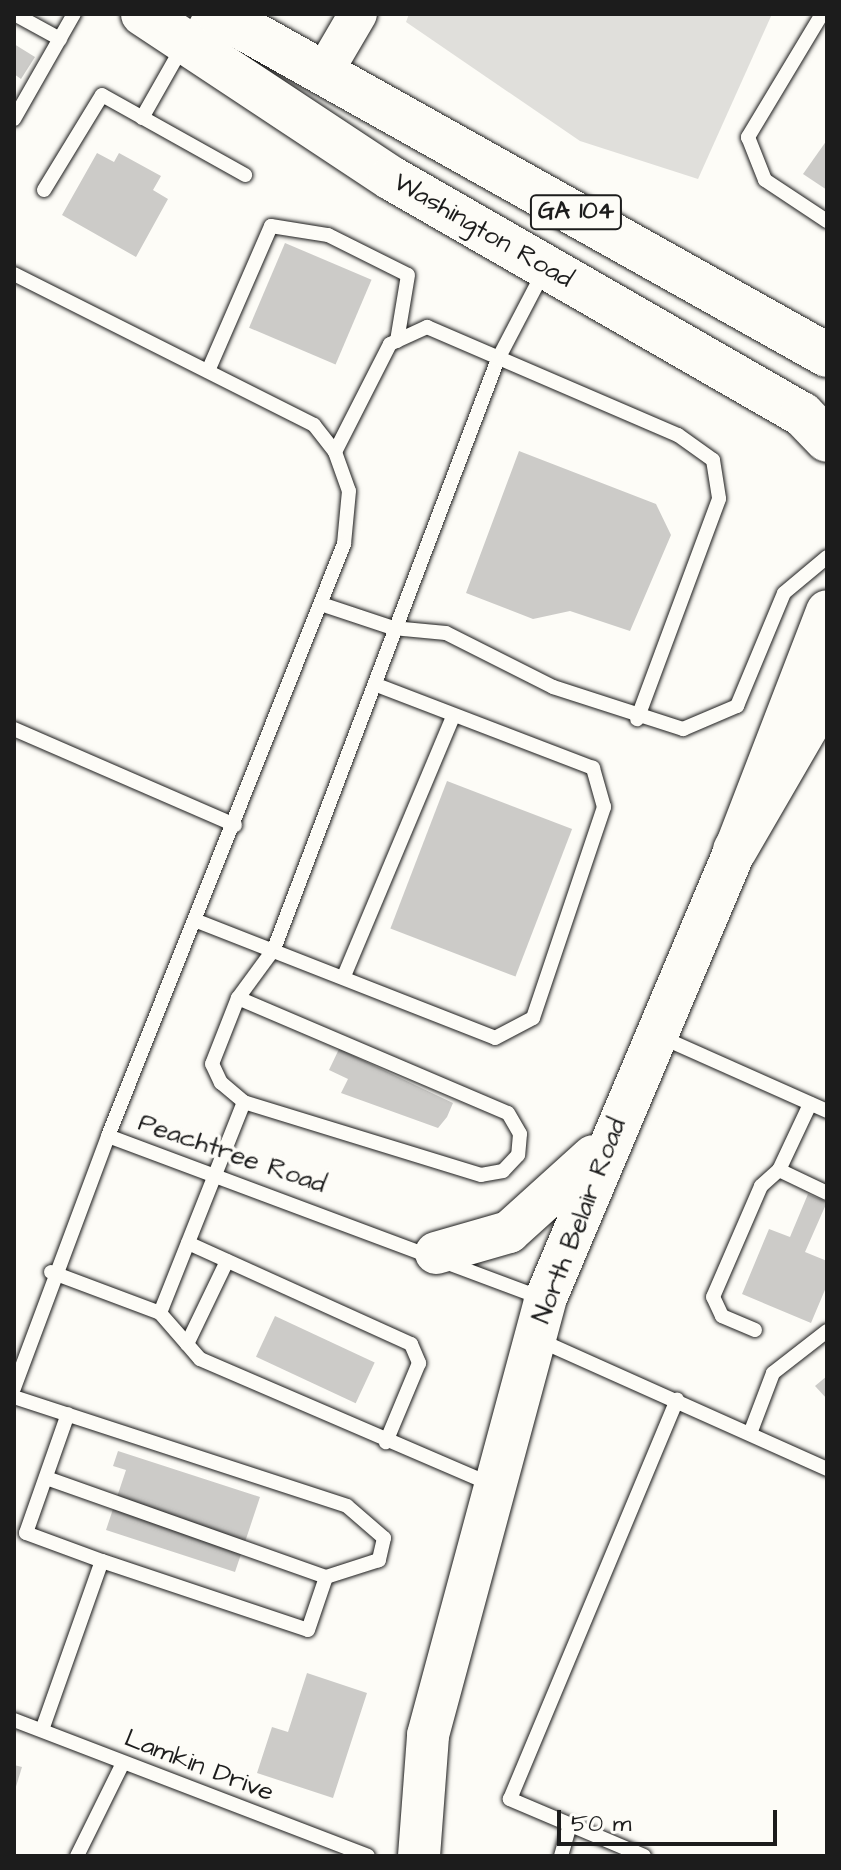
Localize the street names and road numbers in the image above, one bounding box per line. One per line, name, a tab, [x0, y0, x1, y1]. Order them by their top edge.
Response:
street label: Washington Road	[388, 167, 578, 295]
road number: GA 104	[528, 192, 624, 232]
street label: Peachtree Road	[134, 1107, 330, 1201]
street label: North Belair Road	[526, 1114, 634, 1328]
street label: Lamkin Drive	[120, 1723, 278, 1809]

